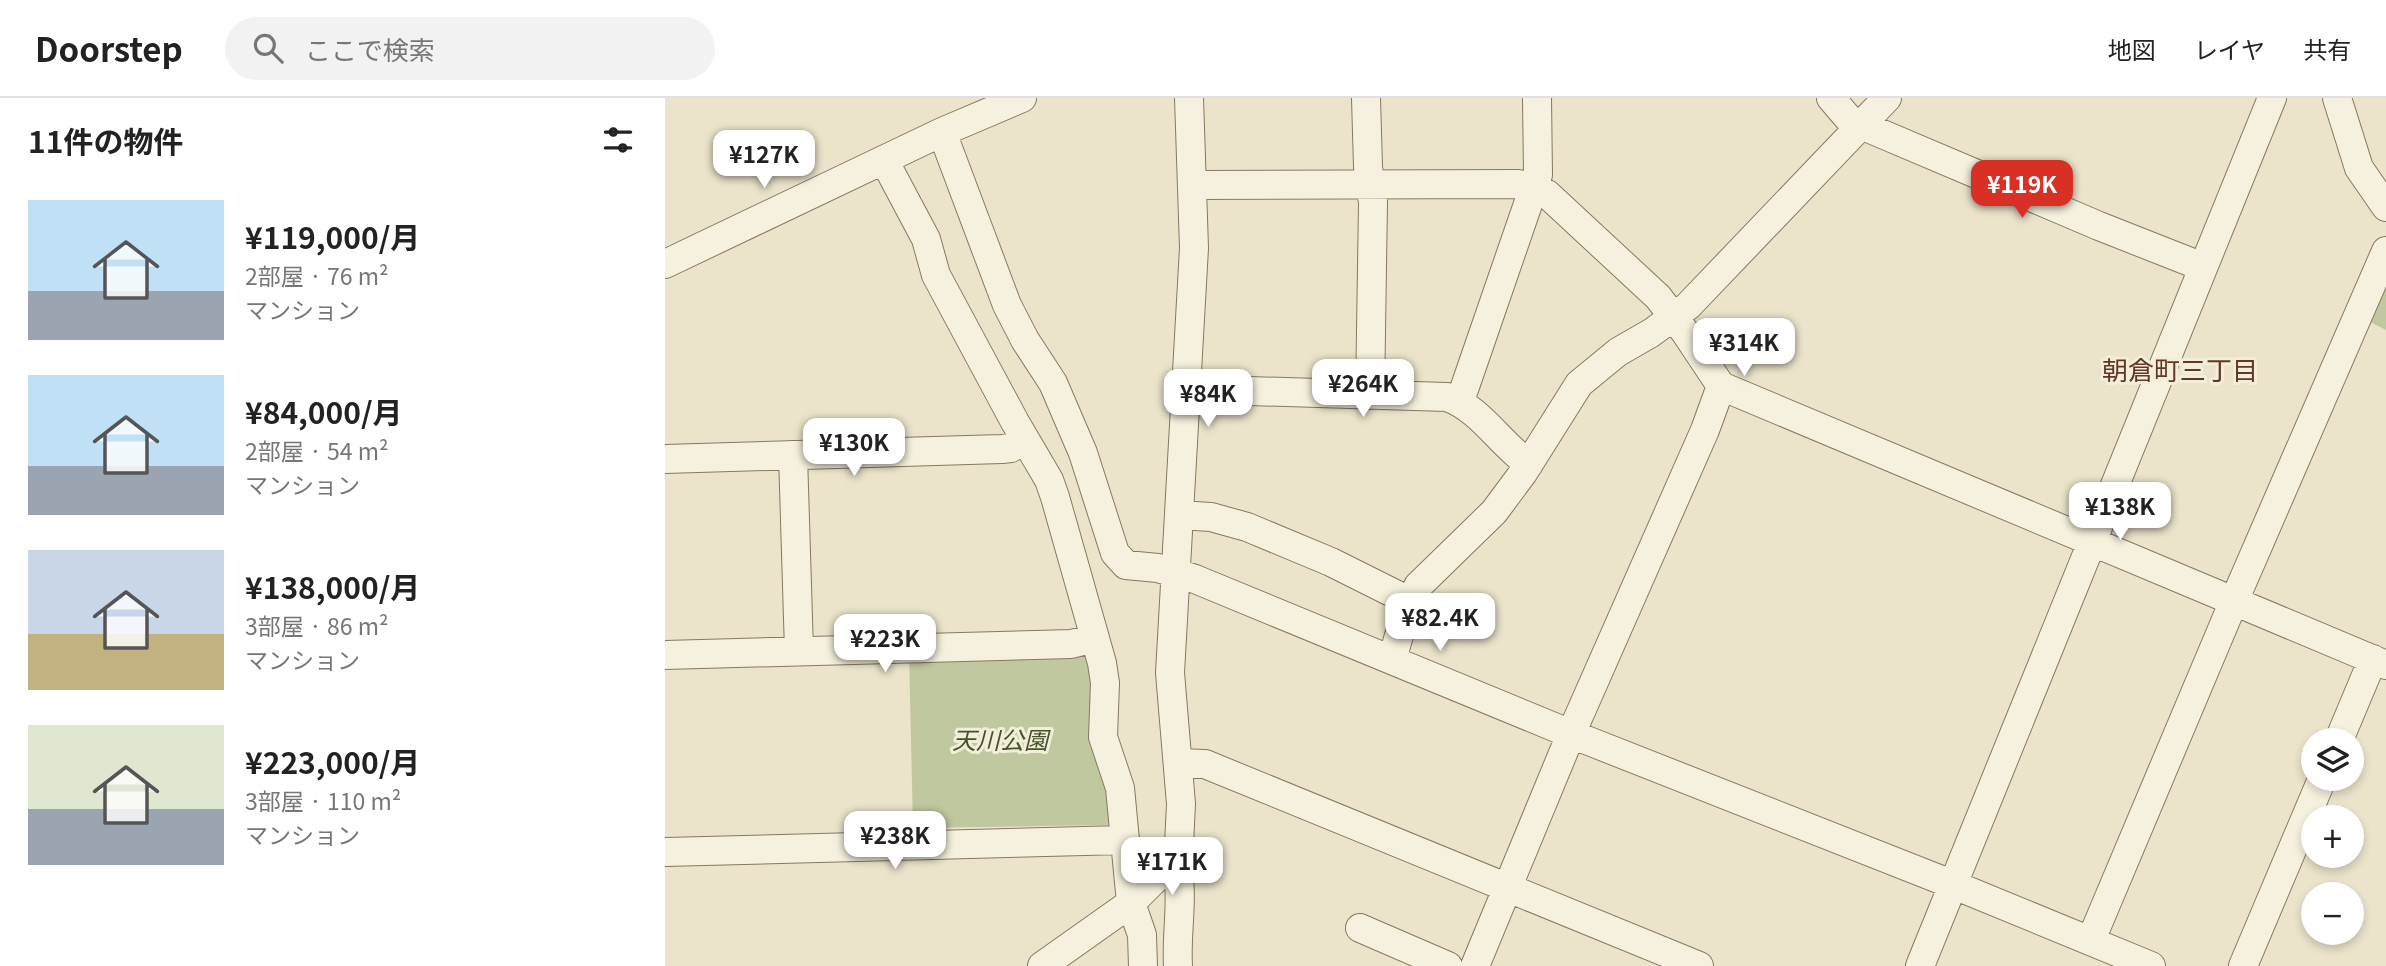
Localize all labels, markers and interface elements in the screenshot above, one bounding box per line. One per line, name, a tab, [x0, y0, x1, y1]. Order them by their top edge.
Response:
search box	[225, 17, 715, 80]
text: Doorstep	[35, 24, 183, 72]
icon: search	[249, 29, 287, 67]
text: ここで検索	[305, 30, 435, 67]
text: 地図	[2108, 31, 2156, 66]
text: レイヤ	[2194, 31, 2265, 66]
text: 共有	[2303, 31, 2351, 66]
text: 11件の物件	[28, 118, 183, 162]
icon: filters	[599, 121, 637, 159]
pin: ¥127K	[715, 130, 813, 190]
text: ¥127K	[729, 136, 799, 170]
pin: ¥119K	[1973, 160, 2071, 220]
text: ¥119K	[1987, 166, 2057, 200]
text: ¥119,000/月	[245, 214, 420, 258]
icon: home	[84, 228, 168, 312]
text: 2部屋 · 76 m²	[245, 258, 388, 292]
text: マンション	[245, 292, 360, 326]
pin: ¥314K	[1695, 318, 1793, 378]
text: ¥314K	[1709, 324, 1779, 358]
district label: 朝倉町三丁目	[2102, 350, 2258, 387]
pin: ¥264K	[1314, 360, 1412, 419]
text: ¥264K	[1328, 365, 1398, 399]
pin: ¥84K	[1167, 370, 1249, 429]
text: ¥84K	[1180, 375, 1236, 409]
text: ¥84,000/月	[245, 389, 403, 433]
icon: home	[84, 403, 168, 487]
pin: ¥130K	[805, 418, 903, 478]
text: ¥130K	[819, 424, 889, 458]
text: 2部屋 · 54 m²	[245, 433, 388, 467]
text: マンション	[245, 467, 360, 501]
pin: ¥138K	[2071, 482, 2169, 542]
text: ¥138K	[2085, 488, 2155, 522]
text: ¥138,000/月	[245, 564, 420, 608]
icon: home	[84, 578, 168, 662]
pin: ¥82.4K	[1383, 594, 1497, 653]
text: ¥82.4K	[1401, 599, 1479, 633]
text: 3部屋 · 86 m²	[245, 608, 388, 642]
pin: ¥223K	[836, 614, 934, 674]
text: ¥223K	[850, 620, 920, 654]
text: マンション	[245, 642, 360, 676]
park label: 天川公園	[952, 721, 1051, 756]
map controls	[2301, 728, 2364, 945]
button: layers	[2301, 728, 2364, 791]
text: ¥223,000/月	[245, 739, 420, 783]
icon: home	[84, 753, 168, 837]
text: 3部屋 · 110 m²	[245, 783, 401, 817]
button: +	[2301, 805, 2364, 868]
pin: ¥238K	[846, 812, 944, 871]
text: マンション	[245, 817, 360, 851]
text: ¥238K	[860, 817, 930, 851]
pin: ¥171K	[1123, 838, 1221, 897]
text: ¥171K	[1137, 843, 1207, 877]
button: −	[2301, 882, 2364, 945]

